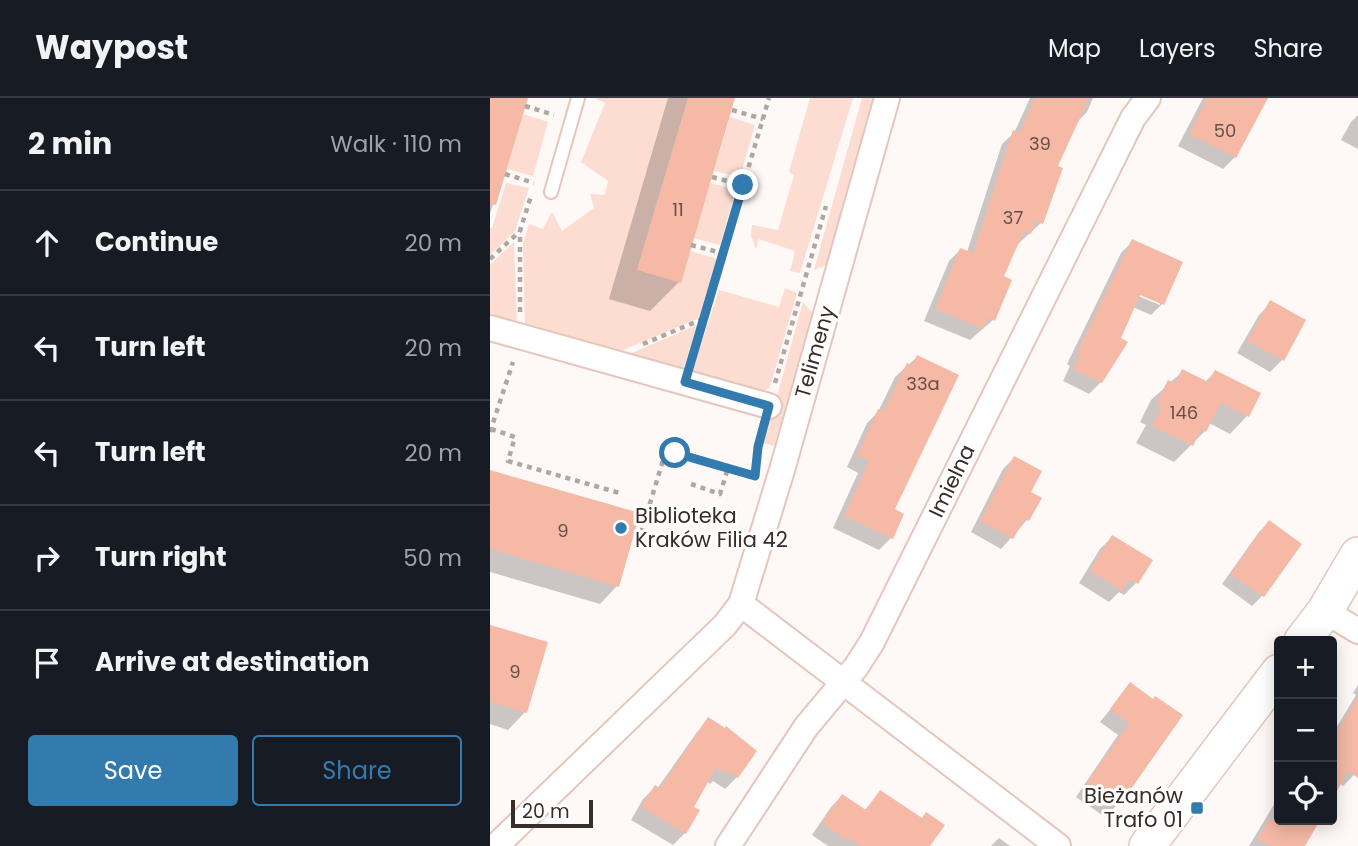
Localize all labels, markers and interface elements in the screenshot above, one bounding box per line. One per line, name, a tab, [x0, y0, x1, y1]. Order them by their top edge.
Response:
text: Waypost	[35, 24, 188, 71]
text: Map	[1048, 32, 1101, 65]
text: Layers	[1139, 32, 1215, 65]
text: Share	[1253, 32, 1323, 65]
house number: 50	[1214, 118, 1236, 143]
text: 2 min	[28, 122, 112, 165]
text: Walk · 110 m	[330, 128, 462, 160]
house number: 39	[1029, 131, 1051, 156]
route end	[727, 169, 758, 200]
house number: 11	[672, 197, 684, 222]
house number: 37	[1003, 205, 1023, 230]
icon: ahead	[28, 224, 66, 262]
text: Continue	[95, 224, 218, 260]
text: 20 m	[404, 227, 462, 259]
street label: Telimeny	[788, 302, 842, 401]
icon: left	[28, 329, 66, 367]
text: Turn left	[95, 329, 206, 365]
text: 20 m	[404, 332, 462, 364]
house number: 33a	[906, 371, 940, 396]
house number: 146	[1170, 400, 1198, 425]
icon: left	[28, 434, 66, 472]
text: Turn left	[95, 434, 206, 470]
text: 20 m	[404, 437, 462, 469]
route start	[659, 437, 690, 468]
street label: Imielna	[921, 439, 982, 522]
place label: Biblioteka Kraków Filia 42	[635, 501, 788, 554]
house number: 9	[557, 518, 569, 543]
marker: Biblioteka Kraków Filia 42	[613, 520, 629, 536]
icon: right	[28, 539, 66, 577]
text: Turn right	[95, 539, 227, 575]
text: 50 m	[403, 542, 462, 574]
map controls	[1274, 636, 1337, 825]
button: +	[1274, 636, 1337, 699]
icon: arrive	[28, 644, 66, 682]
text: Arrive at destination	[95, 644, 370, 680]
house number: 9	[509, 659, 521, 684]
button: −	[1274, 699, 1337, 762]
button: Save	[28, 735, 238, 806]
button: Share	[252, 735, 462, 806]
button: locate	[1274, 762, 1337, 825]
place label: Bieżanów Trafo 01	[1084, 781, 1183, 834]
scale bar	[511, 797, 593, 829]
text: 20 m	[522, 798, 570, 825]
marker: Bieżanów Trafo 01	[1189, 800, 1205, 816]

